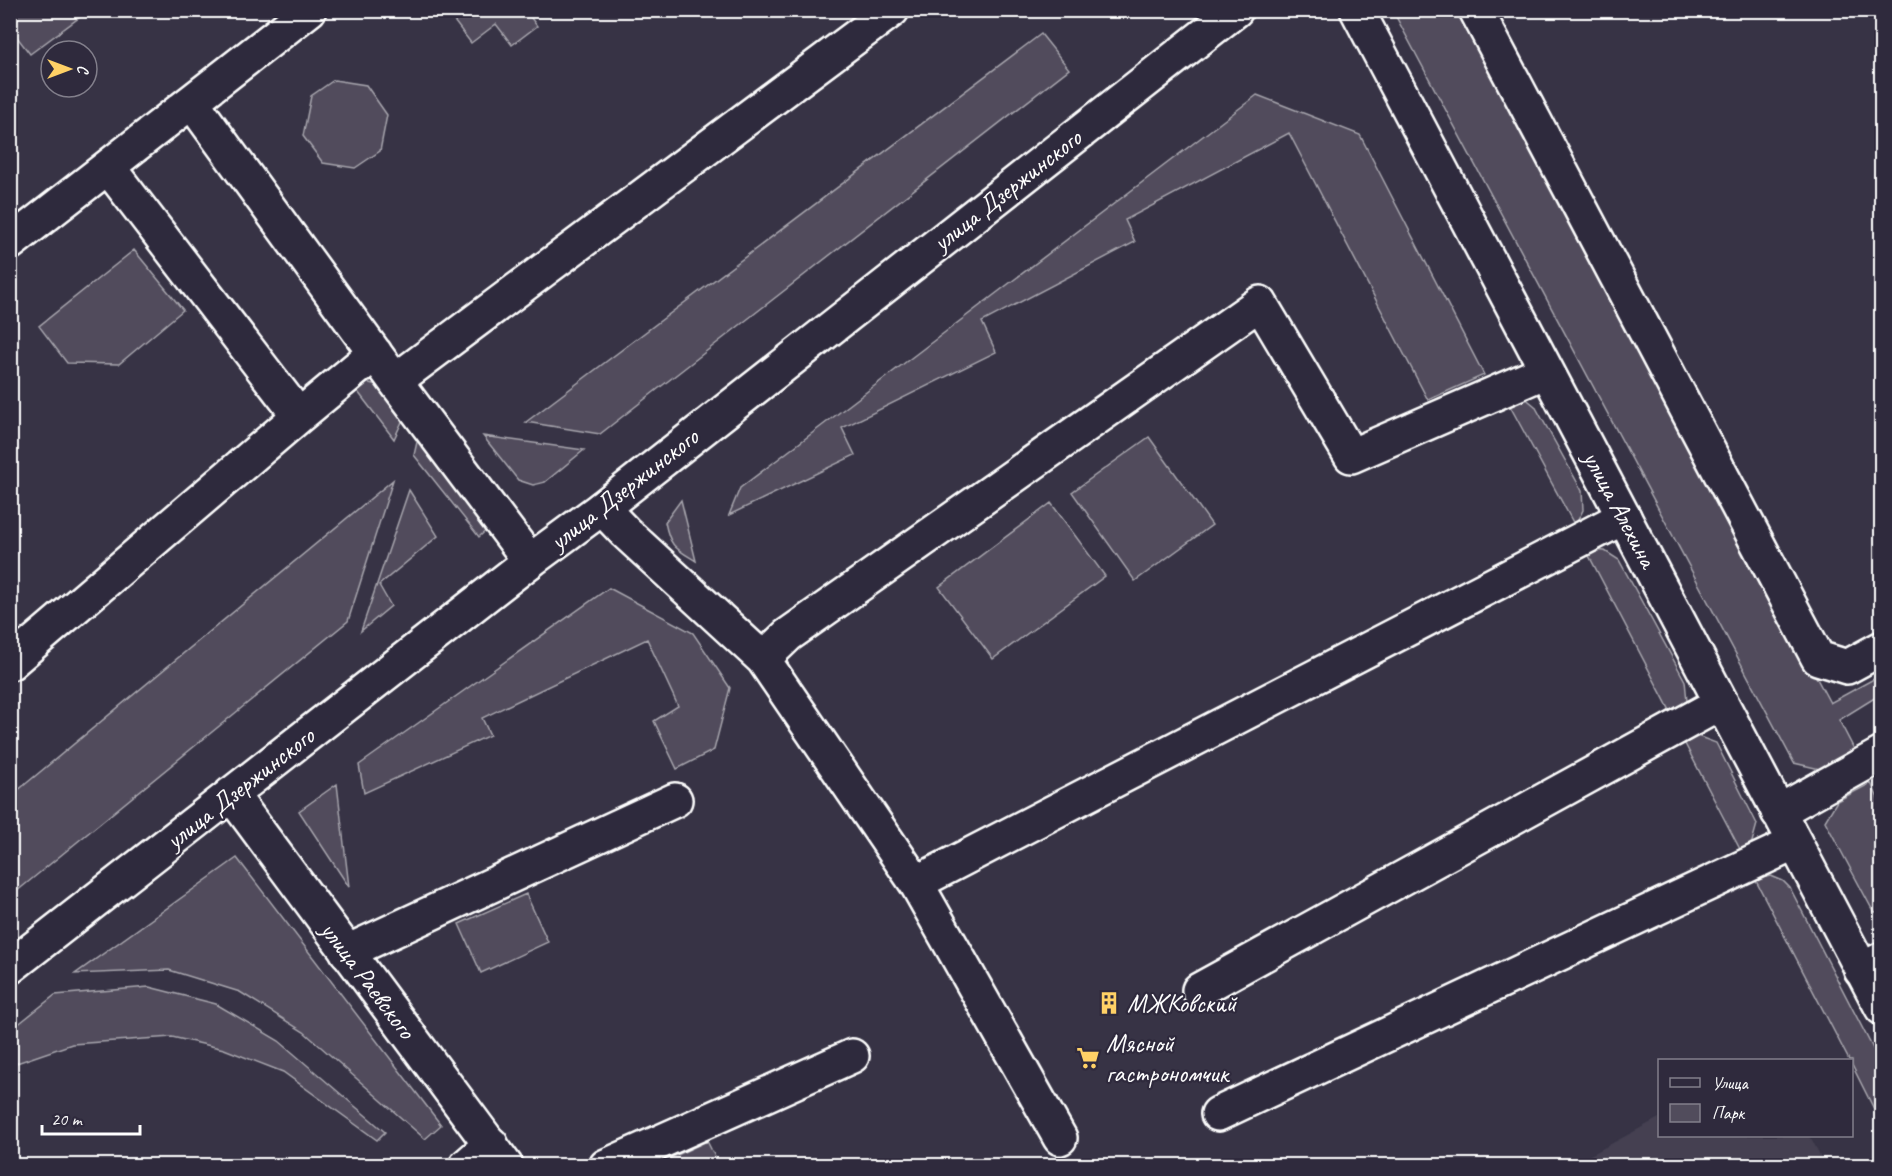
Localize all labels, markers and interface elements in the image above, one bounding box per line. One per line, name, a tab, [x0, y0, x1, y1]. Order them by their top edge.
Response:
north arrow	[39, 39, 99, 99]
text: С	[73, 65, 93, 75]
street label: улица Дзержинского	[924, 120, 1090, 260]
street label: улица Дзержинского	[541, 419, 707, 559]
street label: улица Алехина	[1575, 443, 1666, 575]
street label: улица Дзержинского	[157, 718, 323, 858]
street label: улица Раевского	[312, 913, 424, 1047]
place label: МЖКовский	[1127, 987, 1239, 1020]
building icon: МЖКовский	[1096, 990, 1122, 1016]
place label: Мясной гастрономчик	[1106, 1027, 1231, 1090]
supermarket icon: Мясной гастрономчик	[1075, 1045, 1101, 1071]
legend	[1658, 1059, 1853, 1137]
text: Улица	[1712, 1072, 1749, 1094]
scale bar	[42, 1098, 140, 1136]
text: Парк	[1712, 1102, 1746, 1124]
text: 20 m	[51, 1108, 84, 1130]

